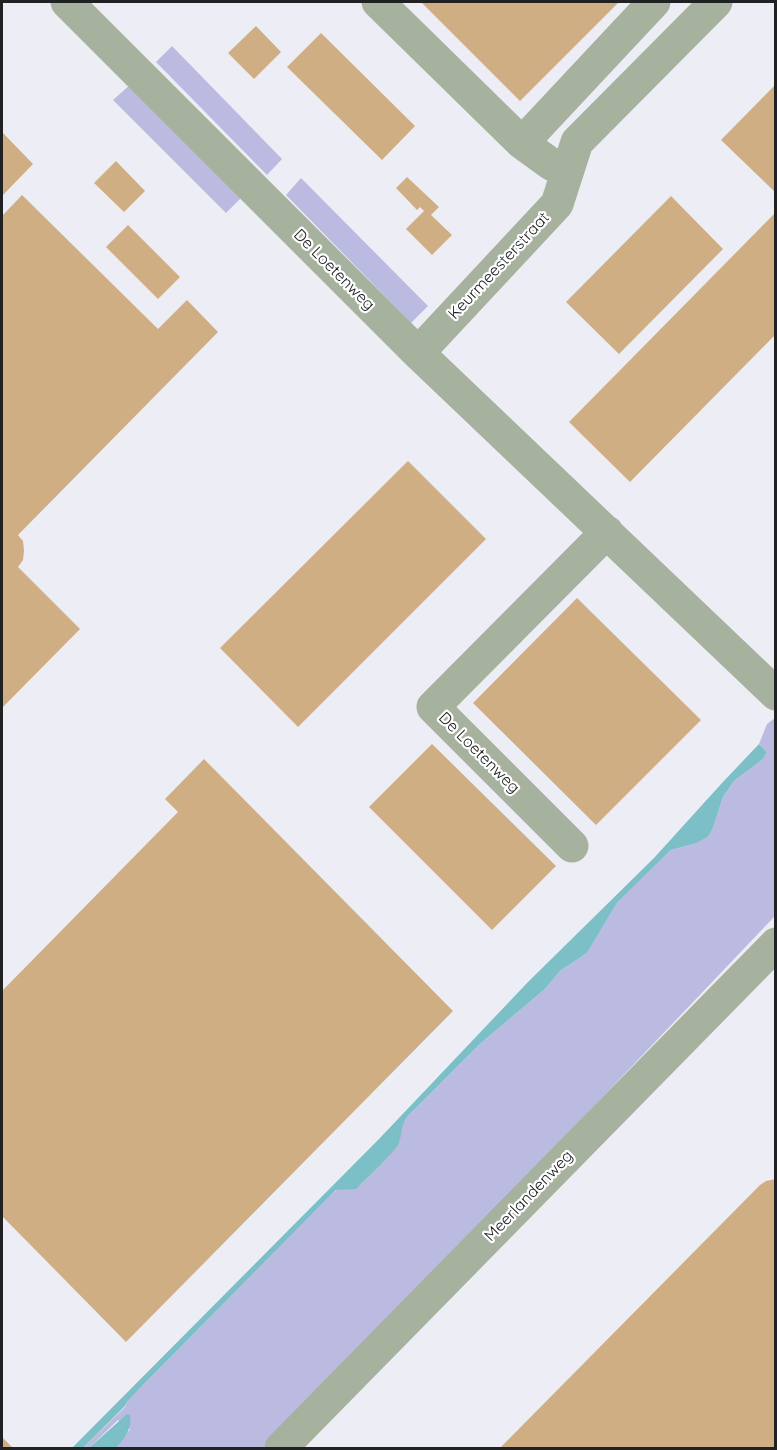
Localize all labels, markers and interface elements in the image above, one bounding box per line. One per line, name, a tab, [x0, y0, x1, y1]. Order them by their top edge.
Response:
street label: Keurmeesterstraat	[444, 208, 554, 324]
street label: De Loetenweg	[289, 225, 379, 315]
street label: De Loetenweg	[434, 708, 524, 798]
street label: Meerlandenweg	[481, 1147, 577, 1245]

